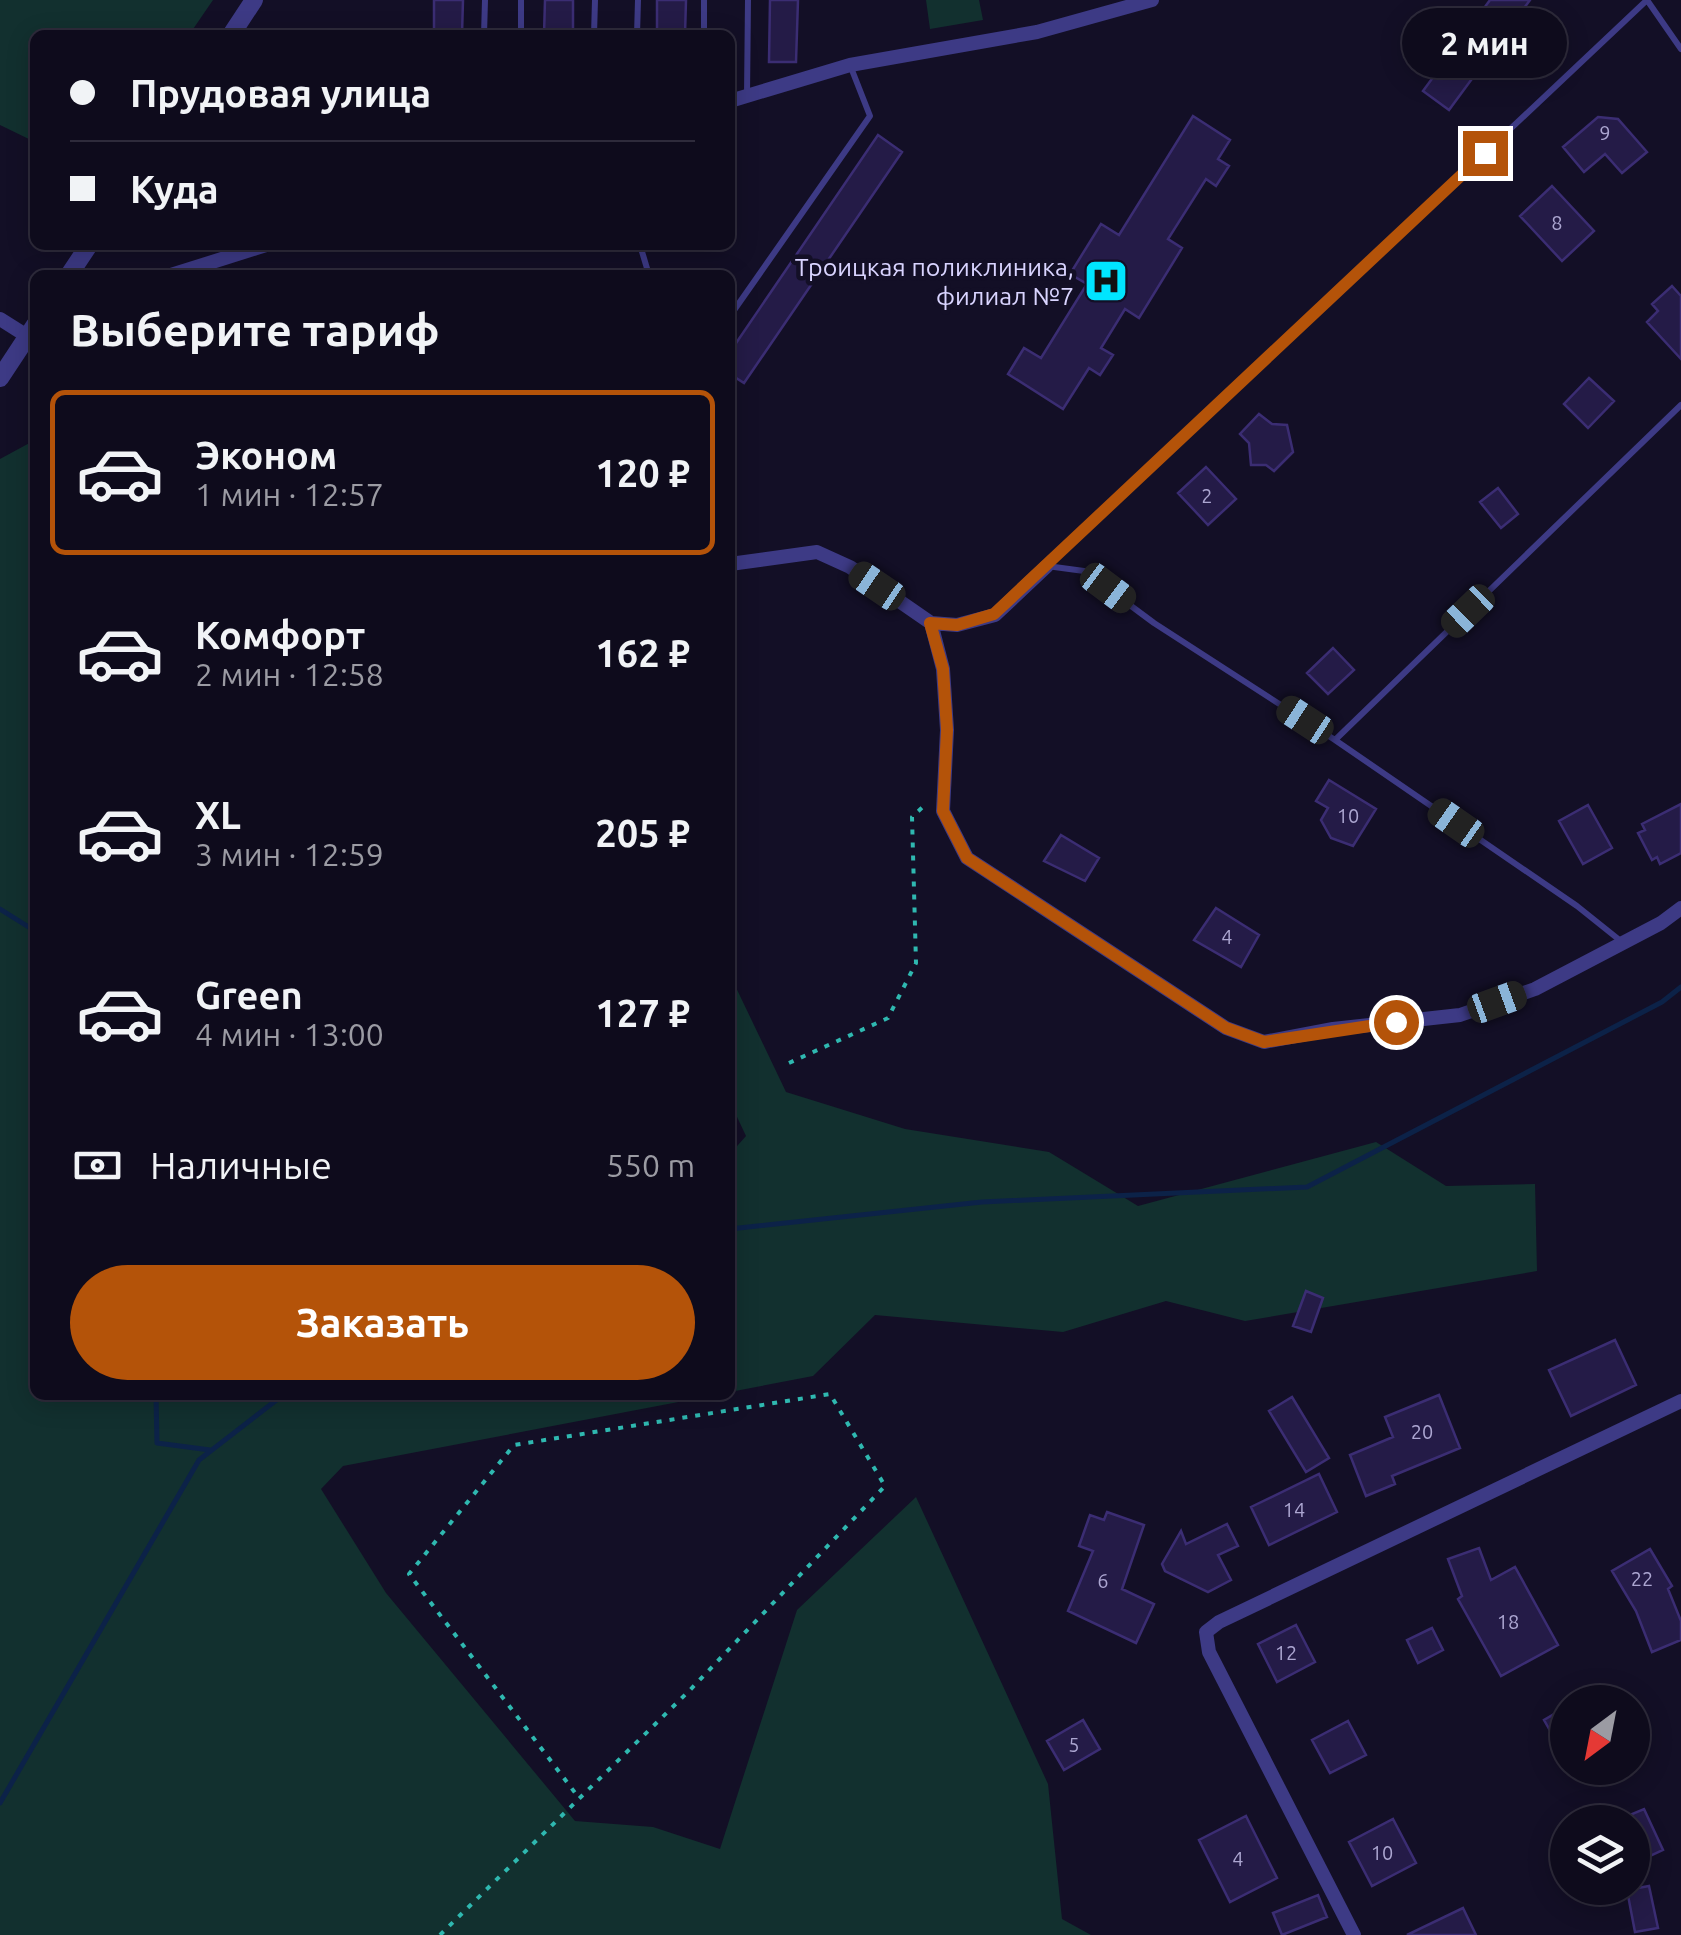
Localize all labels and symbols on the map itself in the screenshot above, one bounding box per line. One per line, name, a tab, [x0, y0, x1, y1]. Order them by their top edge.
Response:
callout: 2 мин	[1402, 8, 1568, 78]
house number: 9	[1599, 121, 1611, 144]
route end	[1463, 131, 1508, 176]
house number: 8	[1551, 211, 1563, 234]
place label: Троицкая поликлиника, филиал №7	[795, 253, 1074, 310]
hospital icon: Троицкая поликлиника, филиал №7	[1083, 258, 1129, 304]
house number: 2	[1201, 484, 1213, 507]
car	[844, 557, 910, 615]
car	[1075, 558, 1141, 618]
car	[1436, 579, 1500, 643]
car	[1272, 691, 1338, 749]
car	[1423, 794, 1489, 852]
house number: 10	[1337, 804, 1359, 827]
house number: 4	[1221, 925, 1233, 948]
car	[1464, 978, 1530, 1026]
route start	[1374, 1000, 1419, 1045]
house number: 20	[1411, 1420, 1433, 1443]
house number: 14	[1283, 1498, 1305, 1521]
house number: 22	[1631, 1567, 1653, 1590]
house number: 6	[1097, 1569, 1109, 1592]
house number: 18	[1497, 1610, 1519, 1633]
house number: 12	[1275, 1641, 1297, 1664]
north arrow	[1550, 1685, 1650, 1785]
house number: 5	[1068, 1733, 1080, 1756]
house number: 10	[1371, 1841, 1393, 1864]
house number: 4	[1232, 1847, 1244, 1870]

